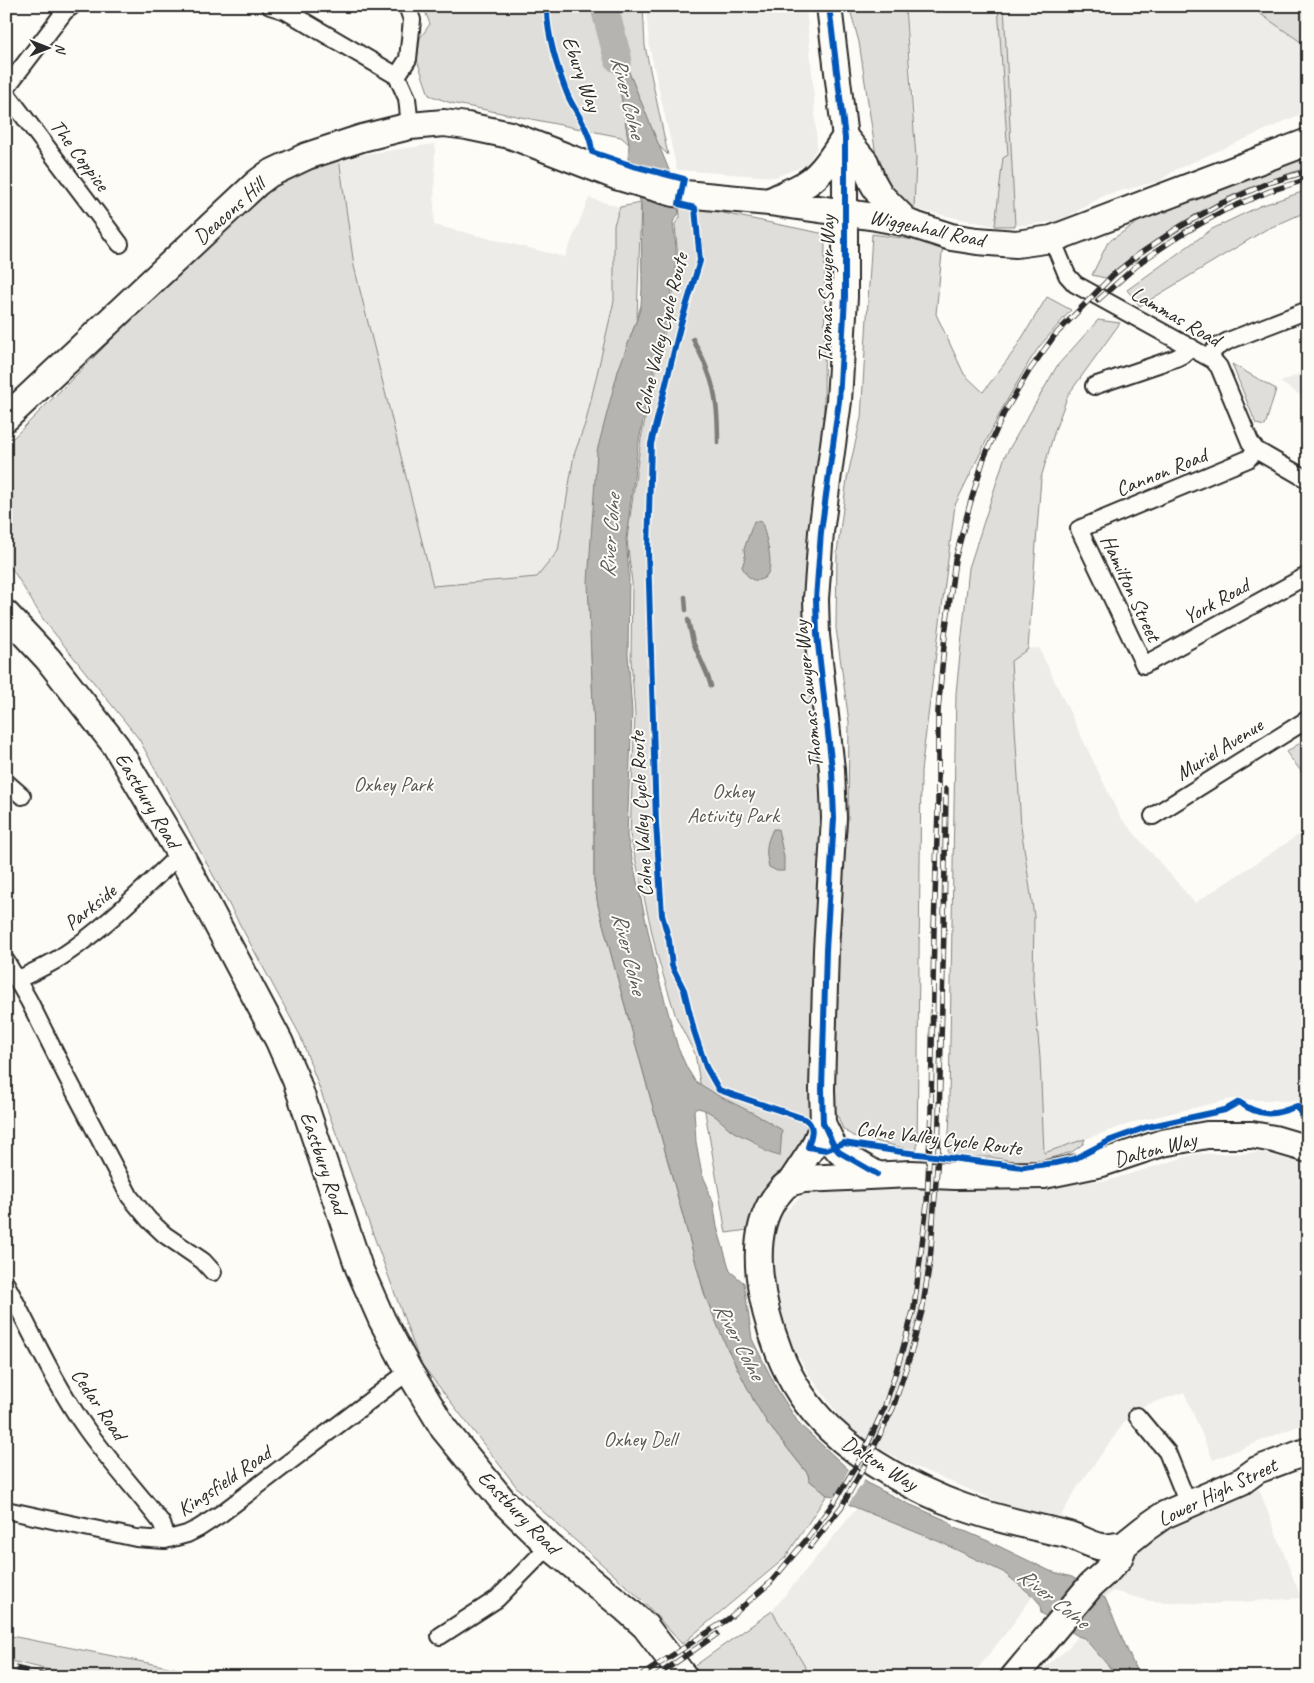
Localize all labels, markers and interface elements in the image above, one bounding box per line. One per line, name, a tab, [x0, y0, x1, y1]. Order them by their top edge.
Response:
north arrow	[22, 22, 72, 72]
street label: Ebury Way	[556, 33, 608, 117]
text: N	[52, 44, 69, 55]
water label: River Colne	[604, 53, 653, 144]
street label: The Coppice	[45, 114, 117, 198]
street label: Deacons Hill	[188, 170, 273, 250]
street label: Wiggenhall Road	[867, 203, 990, 254]
street label: Thomas Sawyer Way	[812, 213, 840, 363]
street label: Colne Valley Cycle Route	[628, 248, 694, 418]
street label: Lammas Road	[1126, 280, 1229, 354]
street label: Cannon Road	[1112, 441, 1214, 502]
water label: River Colne	[593, 490, 627, 578]
street label: Hamilton Street	[1095, 531, 1168, 647]
street label: York Road	[1178, 571, 1256, 630]
street label: Thomas Sawyer Way	[787, 617, 829, 769]
street label: Muriel Avenue	[1171, 711, 1268, 786]
street label: Colne Valley Cycle Route	[624, 728, 658, 897]
street label: Eastbury Road	[109, 747, 188, 855]
park label: Oxhey Park	[353, 771, 434, 797]
park label: Oxhey Activity Park	[687, 778, 781, 828]
street label: Parkside	[59, 877, 122, 936]
water label: River Colne	[605, 909, 654, 1000]
street label: Eastbury Road	[294, 1108, 355, 1220]
street label: Colne Valley Cycle Route	[855, 1115, 1025, 1161]
street label: Dalton Way	[1111, 1125, 1201, 1173]
water label: River Colne	[707, 1298, 773, 1388]
street label: Cedar Road	[65, 1363, 134, 1447]
park label: Oxhey Dell	[604, 1426, 680, 1452]
street label: Dalton Way	[837, 1430, 924, 1497]
street label: Kingsfield Road	[172, 1439, 278, 1522]
street label: Lower High Street	[1153, 1451, 1283, 1532]
street label: Eastbury Road	[472, 1464, 567, 1561]
water label: River Colne	[1012, 1561, 1097, 1637]

